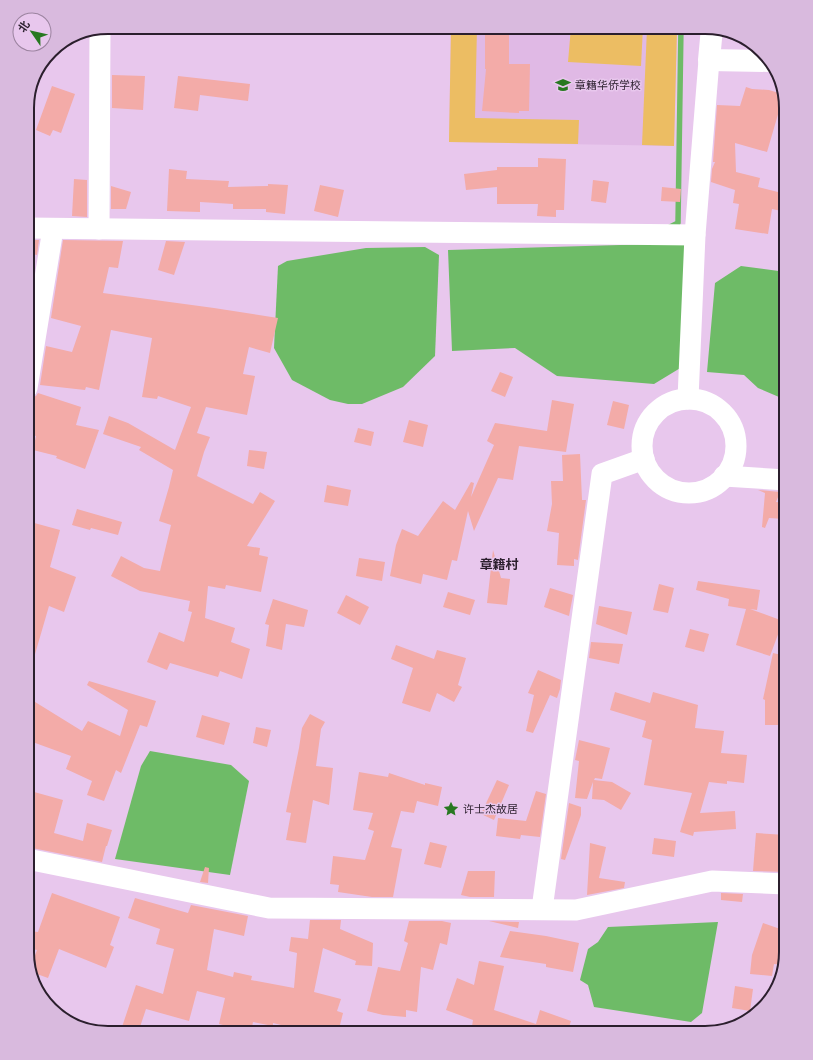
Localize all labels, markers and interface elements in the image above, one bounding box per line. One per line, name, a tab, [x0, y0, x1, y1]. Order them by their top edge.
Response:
north arrow	[12, 12, 52, 52]
text: 北	[16, 18, 32, 34]
school or university icon: 章籍华侨学校	[554, 76, 572, 94]
place label: 章籍华侨学校	[575, 79, 641, 91]
district label: 章籍村	[479, 557, 519, 571]
place icon: 许士杰故居	[442, 800, 460, 818]
place label: 许士杰故居	[463, 803, 518, 815]

